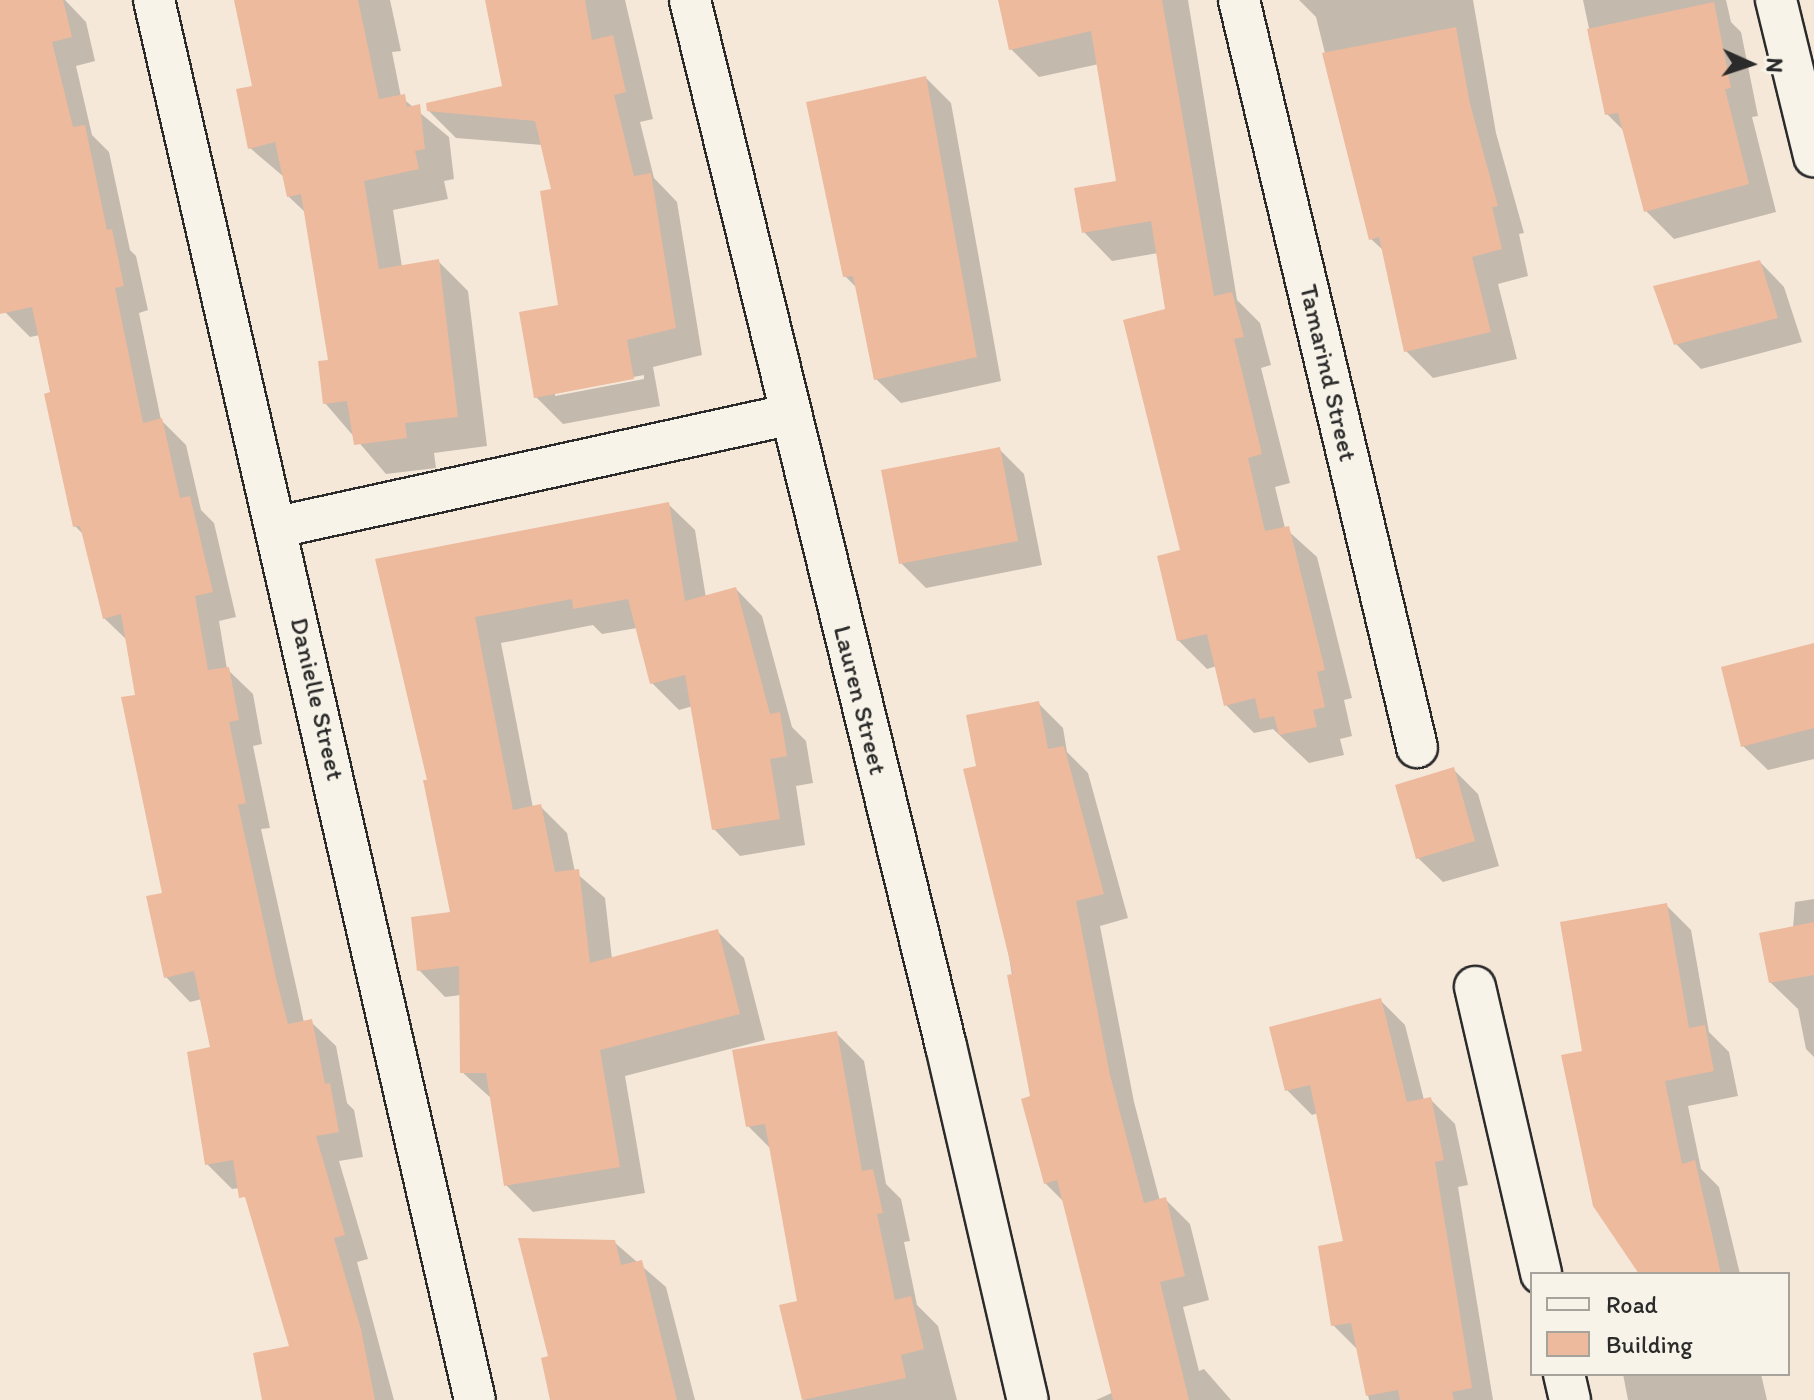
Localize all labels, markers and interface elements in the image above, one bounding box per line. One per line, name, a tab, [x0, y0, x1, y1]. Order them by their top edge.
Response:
north arrow	[1710, 24, 1790, 104]
text: N	[1761, 57, 1788, 73]
street label: Tamarind Street	[1293, 282, 1363, 464]
street label: Danielle Street	[283, 614, 351, 784]
street label: Lauren Street	[826, 622, 894, 778]
legend	[1530, 1272, 1790, 1376]
text: Road	[1606, 1290, 1658, 1319]
text: Building	[1606, 1330, 1693, 1359]

